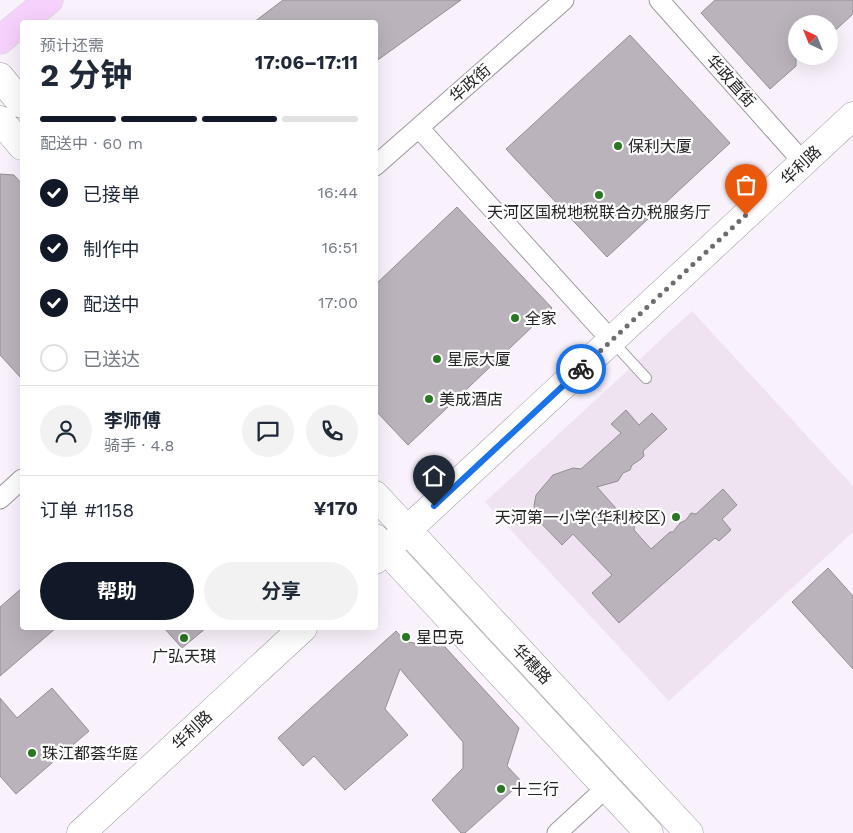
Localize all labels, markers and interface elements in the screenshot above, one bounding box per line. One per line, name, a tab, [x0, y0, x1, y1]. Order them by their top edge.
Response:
north arrow	[788, 15, 838, 65]
map controls	[788, 15, 838, 65]
text: 预计还需	[40, 36, 104, 55]
text: 17:06–17:11	[255, 51, 358, 74]
street label: 华政直街	[703, 51, 759, 111]
text: 2 分钟	[40, 56, 132, 94]
street label: 华政街	[446, 60, 494, 106]
text: 配送中 · 60 m	[40, 134, 143, 153]
place label: 保利大厦	[628, 137, 692, 156]
marker: 保利大厦	[612, 140, 624, 152]
street label: 华利路	[777, 142, 825, 188]
pin	[725, 164, 767, 215]
icon: bag	[732, 171, 760, 199]
icon: check	[40, 179, 68, 207]
text: 已接单	[83, 183, 140, 206]
text: 16:44	[318, 183, 358, 202]
marker: 天河区国税地税联合办税服务厅	[593, 189, 605, 201]
place label: 天河区国税地税联合办税服务厅	[487, 203, 711, 222]
icon: check	[40, 234, 68, 262]
text: 制作中	[83, 238, 140, 261]
text: 16:51	[322, 238, 358, 257]
icon: check	[40, 289, 68, 317]
text: 配送中	[83, 293, 140, 316]
text: 17:00	[318, 293, 358, 312]
place label: 全家	[525, 309, 557, 328]
marker: 全家	[509, 312, 521, 324]
courier	[556, 344, 606, 394]
text: 已送达	[83, 348, 140, 371]
place label: 星辰大厦	[447, 350, 511, 369]
marker: 星辰大厦	[431, 353, 443, 365]
icon: bike	[567, 355, 595, 383]
place label: 美成酒店	[439, 390, 503, 409]
marker: 美成酒店	[423, 393, 435, 405]
button: person	[40, 405, 92, 457]
button: chat	[242, 405, 294, 457]
button: phone	[306, 405, 358, 457]
text: 李师傅	[104, 409, 161, 432]
text: 骑手 · 4.8	[104, 436, 174, 455]
pin	[413, 455, 455, 506]
icon: home	[420, 462, 448, 490]
text: ¥170	[314, 497, 358, 520]
text: 订单 #1158	[40, 499, 134, 522]
place label: 天河第一小学(华利校区)	[495, 508, 666, 527]
marker: 天河第一小学(华利校区)	[670, 511, 682, 523]
button: 帮助	[40, 562, 194, 620]
button: 分享	[204, 562, 358, 620]
place label: 星巴克	[416, 628, 464, 647]
marker: 星巴克	[400, 631, 412, 643]
marker: 广弘天琪	[178, 632, 190, 644]
street label: 华穗路	[509, 640, 555, 688]
place label: 广弘天琪	[152, 647, 216, 666]
street label: 华利路	[168, 707, 216, 753]
place label: 珠江都荟华庭	[42, 744, 138, 763]
marker: 珠江都荟华庭	[26, 747, 38, 759]
place label: 十三行	[511, 780, 559, 799]
marker: 十三行	[495, 783, 507, 795]

